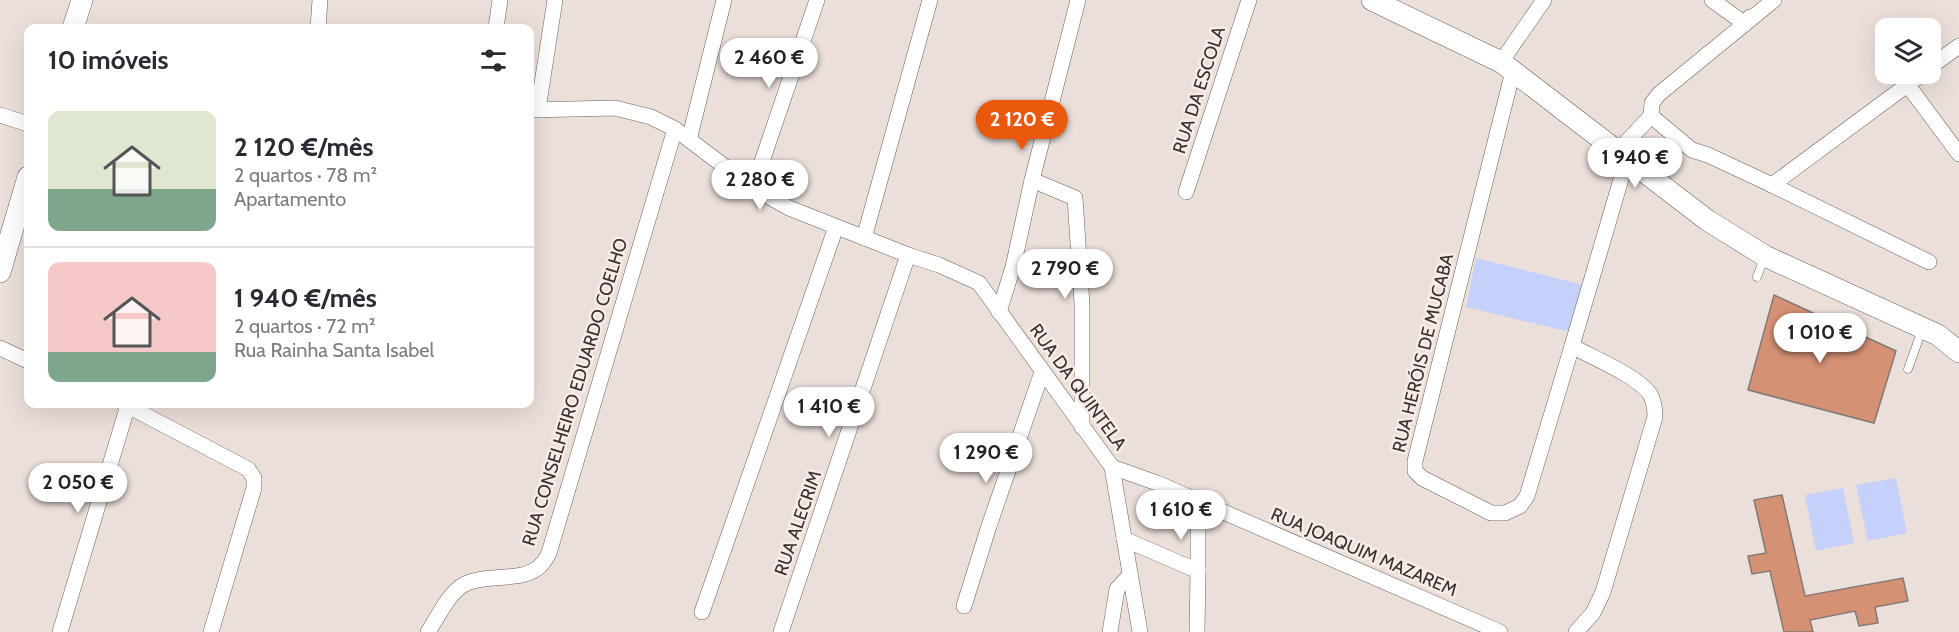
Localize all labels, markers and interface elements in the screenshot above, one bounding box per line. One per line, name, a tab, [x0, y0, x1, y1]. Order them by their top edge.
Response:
map controls	[1875, 18, 1941, 84]
button: layers	[1875, 18, 1941, 84]
street label: RUA DA ESCOLA	[1168, 24, 1230, 156]
pin: 2 460 €	[714, 38, 824, 89]
text: 10 imóveis	[48, 44, 169, 76]
icon: filters	[477, 44, 510, 77]
text: 2 460 €	[734, 45, 804, 69]
pin: 2 120 €	[967, 100, 1077, 151]
text: 2 120 €	[990, 107, 1054, 131]
text: 2 120 €/mês	[234, 131, 373, 163]
icon: home	[96, 135, 168, 207]
pin: 1 940 €	[1580, 138, 1690, 189]
text: 1 940 €	[1602, 145, 1668, 169]
pin: 2 280 €	[705, 160, 815, 211]
text: 2 quartos · 78 m²	[234, 163, 377, 187]
text: 2 280 €	[725, 167, 795, 191]
text: Apartamento	[234, 187, 346, 211]
street label: RUA CONSELHEIRO EDUARDO COELHO	[518, 235, 632, 549]
pin: 2 790 €	[1010, 249, 1120, 300]
street label: RUA HERÓIS DE MUCABA	[1388, 251, 1458, 455]
text: 2 790 €	[1031, 256, 1099, 280]
text: 1 940 €/mês	[234, 282, 377, 314]
icon: home	[96, 286, 168, 358]
pin: 1 010 €	[1765, 313, 1875, 364]
text: 2 quartos · 72 m²	[234, 314, 375, 338]
street label: RUA DA QUINTELA	[1025, 320, 1131, 454]
text: 1 010 €	[1788, 320, 1852, 344]
text: Rua Rainha Santa Isabel	[234, 338, 434, 362]
pin: 1 410 €	[774, 387, 884, 438]
text: 1 410 €	[798, 394, 860, 418]
pin: 1 290 €	[931, 433, 1041, 484]
text: 1 290 €	[953, 440, 1019, 464]
pin: 2 050 €	[23, 463, 133, 514]
street label: RUA ALECRIM	[770, 468, 826, 578]
text: 2 050 €	[42, 470, 114, 494]
pin: 1 610 €	[1126, 490, 1236, 541]
text: 1 610 €	[1150, 497, 1212, 521]
street label: RUA JOAQUIM MAZAREM	[1268, 503, 1460, 601]

